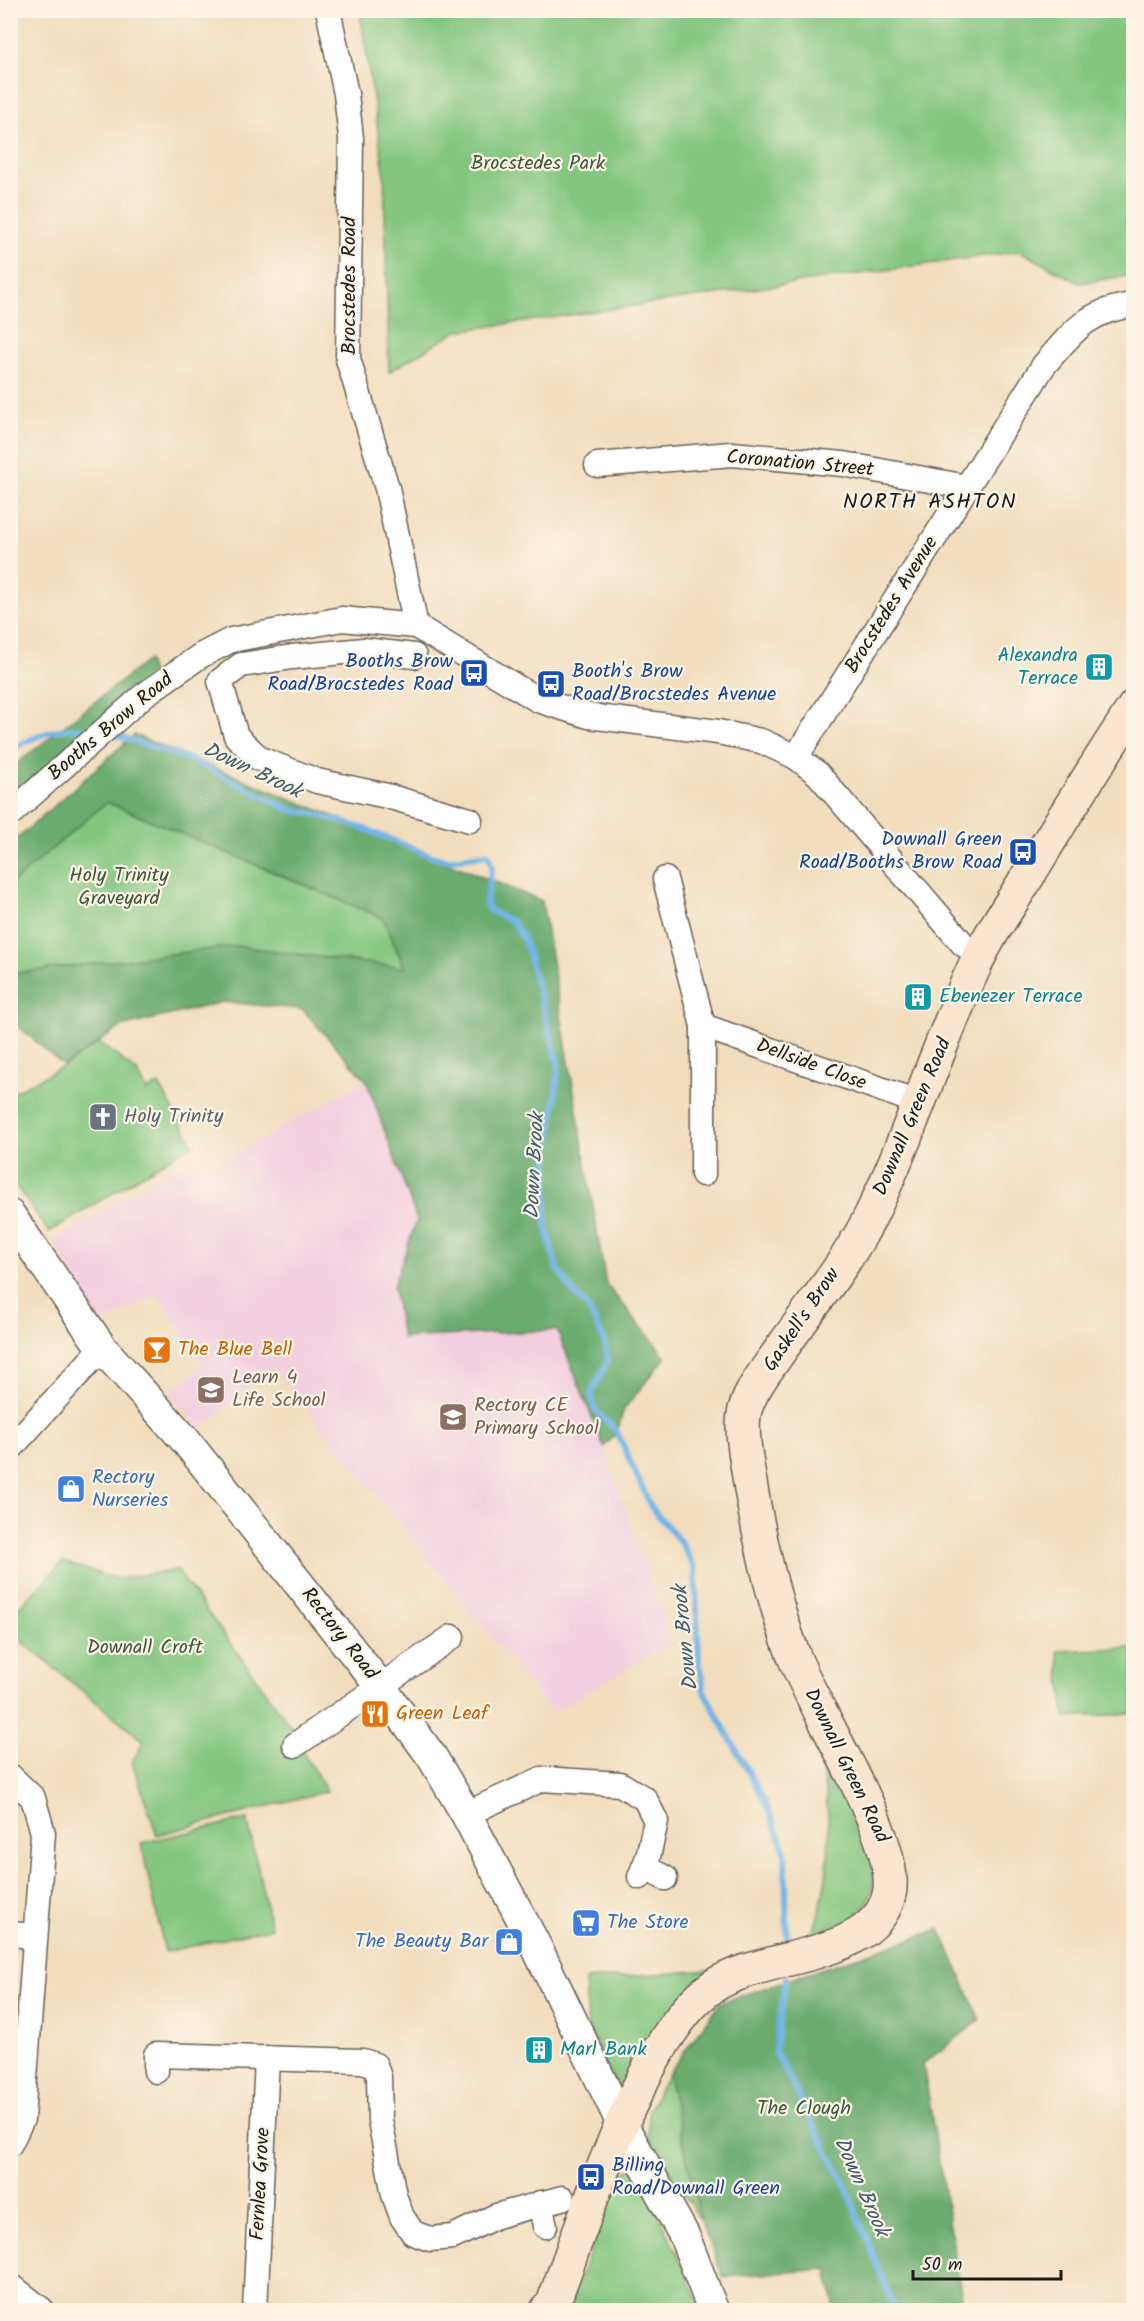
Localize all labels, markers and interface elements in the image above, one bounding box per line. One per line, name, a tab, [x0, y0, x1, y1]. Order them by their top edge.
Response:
park label: Brocstedes Park	[471, 148, 606, 180]
street label: Brocstedes Road	[334, 216, 366, 355]
street label: Coronation Street	[725, 442, 875, 486]
district label: NORTH ASHTON	[843, 485, 1017, 520]
street label: Brocstedes Avenue	[837, 530, 947, 680]
place label: Alexandra Terrace	[997, 640, 1078, 695]
place label: Booths Brow Road/Brocstedes Road	[268, 646, 454, 701]
building icon: Alexandra Terrace	[1083, 651, 1115, 683]
place label: Booth's Brow Road/Brocstedes Avenue	[572, 656, 776, 711]
bus stop icon: Booths Brow Road/Brocstedes Road	[458, 657, 490, 689]
street label: Booths Brow Road	[41, 664, 182, 789]
bus stop icon: Booth's Brow Road/Brocstedes Avenue	[535, 668, 567, 700]
water label: Down Brook	[197, 734, 310, 810]
place label: Downall Green Road/Booths Brow Road	[799, 824, 1003, 879]
bus stop icon: Downall Green Road/Booths Brow Road	[1007, 836, 1039, 868]
park label: Holy Trinity Graveyard	[69, 860, 169, 915]
building icon: Ebenezer Terrace	[902, 981, 934, 1013]
place label: Ebenezer Terrace	[939, 981, 1083, 1013]
street label: Dellside Close	[751, 1030, 871, 1100]
street label: Downall Green Road	[865, 1032, 961, 1201]
church icon: Holy Trinity	[87, 1101, 119, 1133]
place label: Holy Trinity	[124, 1101, 224, 1133]
water label: Down Brook	[516, 1109, 554, 1220]
street label: Gaskell's Brow	[755, 1261, 849, 1379]
bar icon: The Blue Bell	[141, 1334, 173, 1366]
place label: The Blue Bell	[178, 1334, 292, 1366]
place label: Learn 4 Life School	[232, 1362, 326, 1417]
school or university icon: Learn 4 Life School	[195, 1374, 227, 1406]
place label: Rectory CE Primary School	[474, 1390, 599, 1445]
school or university icon: Rectory CE Primary School	[437, 1401, 469, 1433]
place label: Rectory Nurseries	[92, 1462, 169, 1517]
shop icon: Rectory Nurseries	[55, 1473, 87, 1505]
water label: Down Brook	[664, 1580, 708, 1692]
street label: Rectory Road	[292, 1581, 386, 1688]
park label: Downall Croft	[87, 1632, 203, 1664]
street label: Downall Green Road	[795, 1683, 898, 1850]
restaurant icon: Green Leaf	[359, 1698, 391, 1730]
place label: Green Leaf	[396, 1698, 491, 1730]
supermarket icon: The Store	[570, 1907, 602, 1939]
place label: The Store	[607, 1907, 688, 1939]
place label: The Beauty Bar	[355, 1926, 489, 1958]
shop icon: The Beauty Bar	[493, 1926, 525, 1958]
building icon: Marl Bank	[523, 2034, 555, 2066]
place label: Marl Bank	[560, 2034, 647, 2066]
park label: The Clough	[757, 2093, 851, 2125]
street label: Fernlea Grove	[242, 2127, 280, 2241]
water label: Down Brook	[824, 2132, 899, 2245]
place label: Billing Road/Downall Green	[612, 2150, 780, 2205]
bus stop icon: Billing Road/Downall Green	[575, 2161, 607, 2193]
scale bar	[913, 2243, 1062, 2281]
text: 50 m	[922, 2251, 962, 2280]

